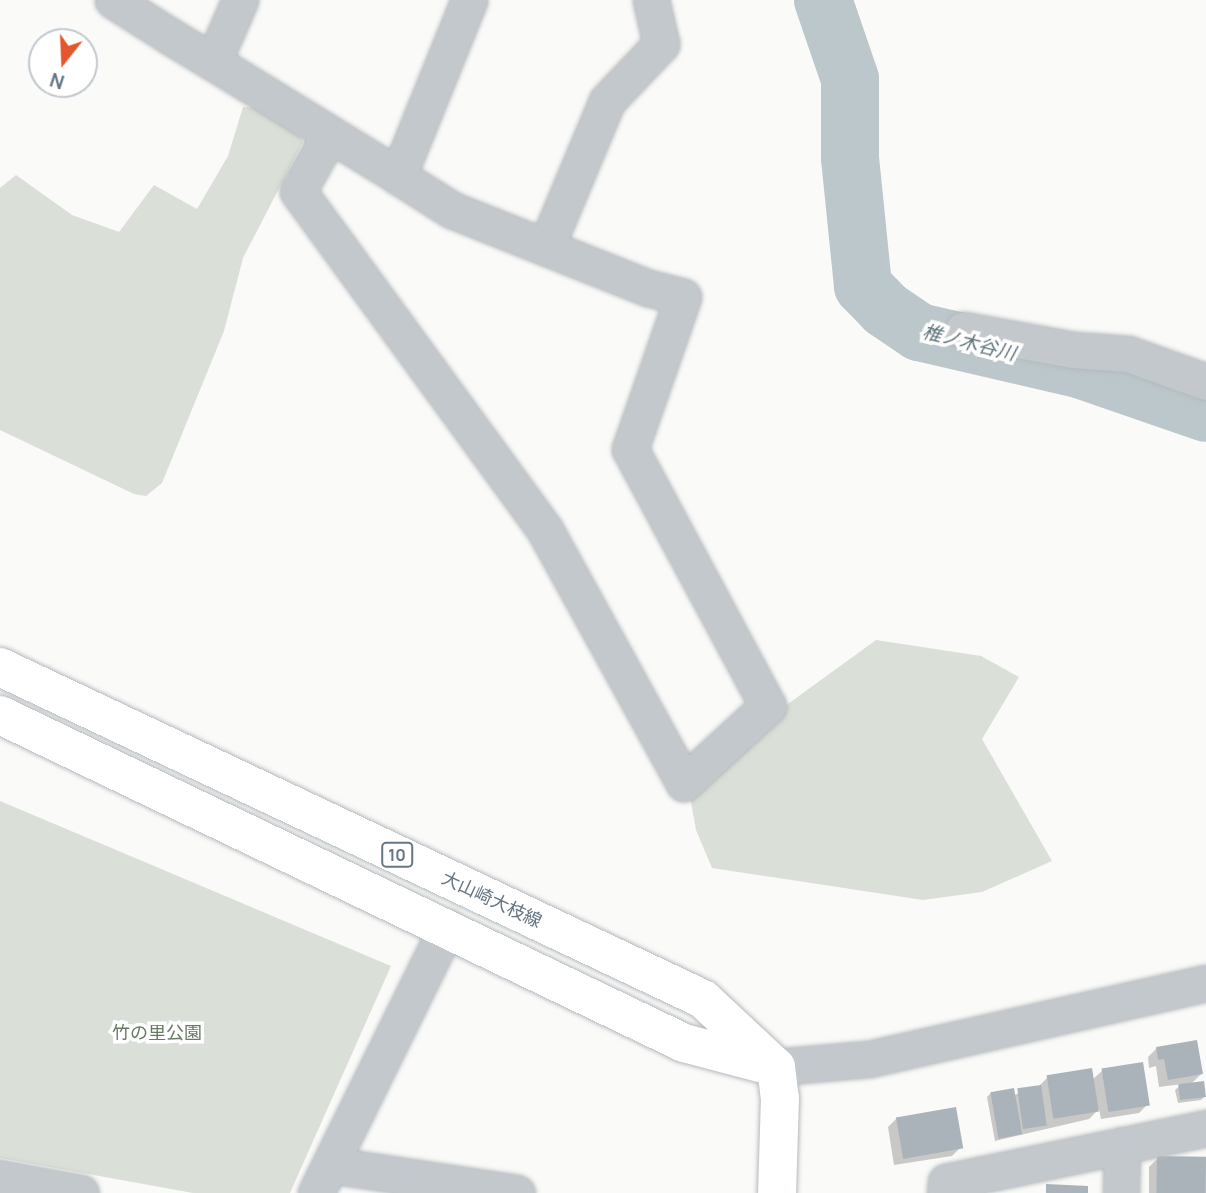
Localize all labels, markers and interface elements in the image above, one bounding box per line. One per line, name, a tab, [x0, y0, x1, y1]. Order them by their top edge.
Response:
north arrow	[28, 28, 98, 98]
text: N	[47, 67, 68, 96]
water label: 椎ノ木谷川	[920, 320, 1018, 366]
road number: 10	[380, 842, 414, 868]
street label: 大山崎大枝線	[438, 866, 546, 932]
park label: 竹の里公園	[112, 1021, 202, 1043]

